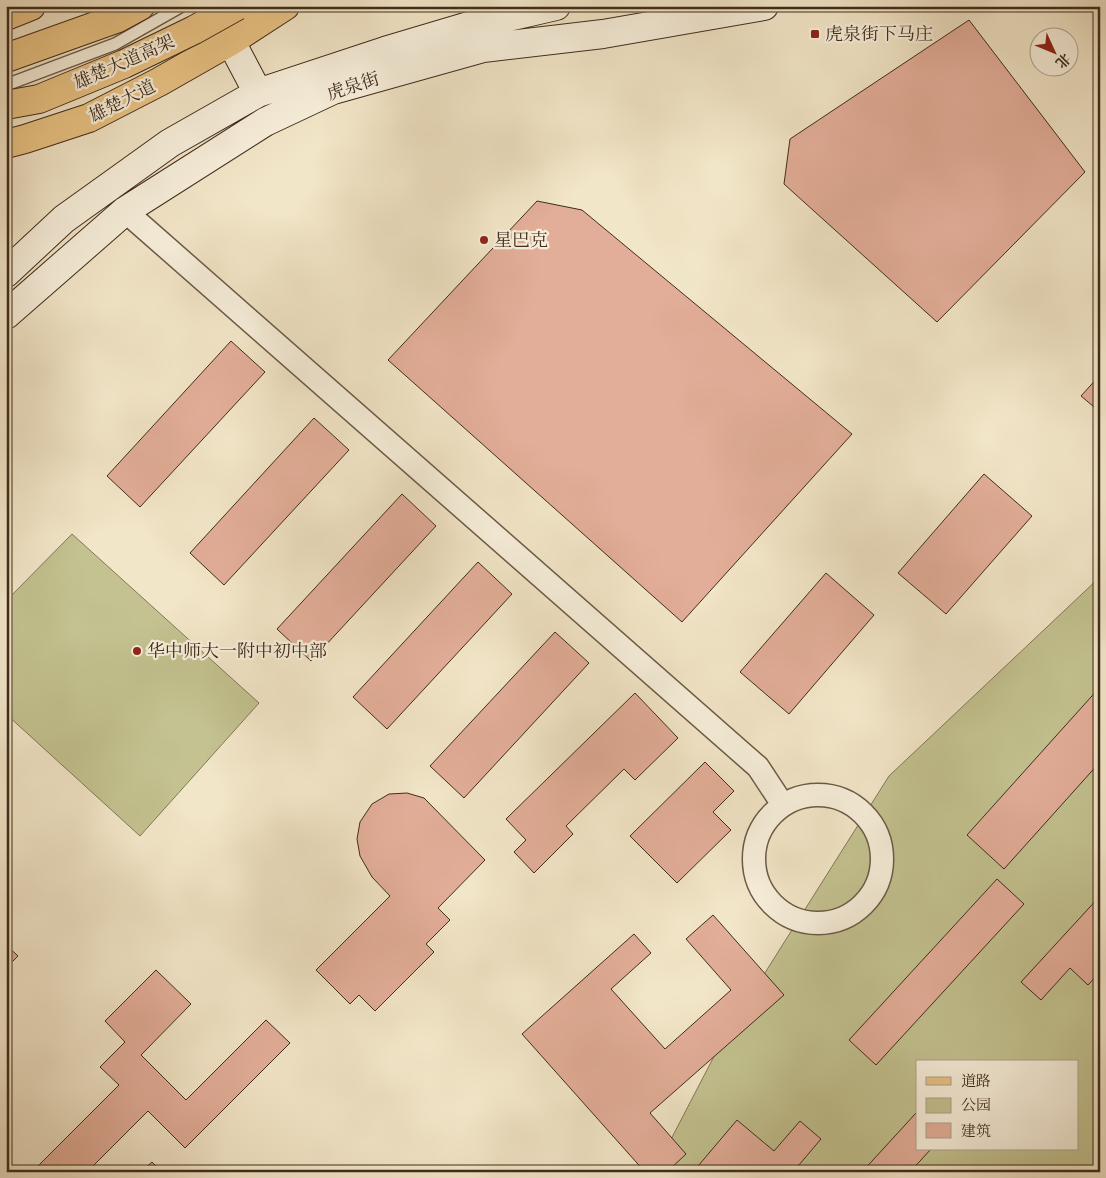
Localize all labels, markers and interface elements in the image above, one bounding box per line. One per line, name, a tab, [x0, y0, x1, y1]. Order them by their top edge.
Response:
place label: 虎泉街下马庄	[825, 24, 933, 44]
marker: 虎泉街下马庄	[809, 28, 821, 40]
north arrow	[1028, 28, 1078, 78]
street label: 雄楚大道高架	[71, 31, 177, 93]
text: 北	[1053, 50, 1073, 71]
street label: 虎泉街	[324, 68, 382, 104]
street label: 雄楚大道	[85, 76, 159, 126]
place label: 星巴克	[494, 230, 548, 250]
marker: 星巴克	[478, 234, 490, 246]
place label: 华中师大一附中初中部	[147, 641, 327, 661]
marker: 华中师大一附中初中部	[131, 645, 143, 657]
legend	[916, 1060, 1078, 1150]
text: 道路	[961, 1073, 991, 1090]
text: 公园	[961, 1097, 991, 1114]
text: 建筑	[961, 1123, 991, 1140]

